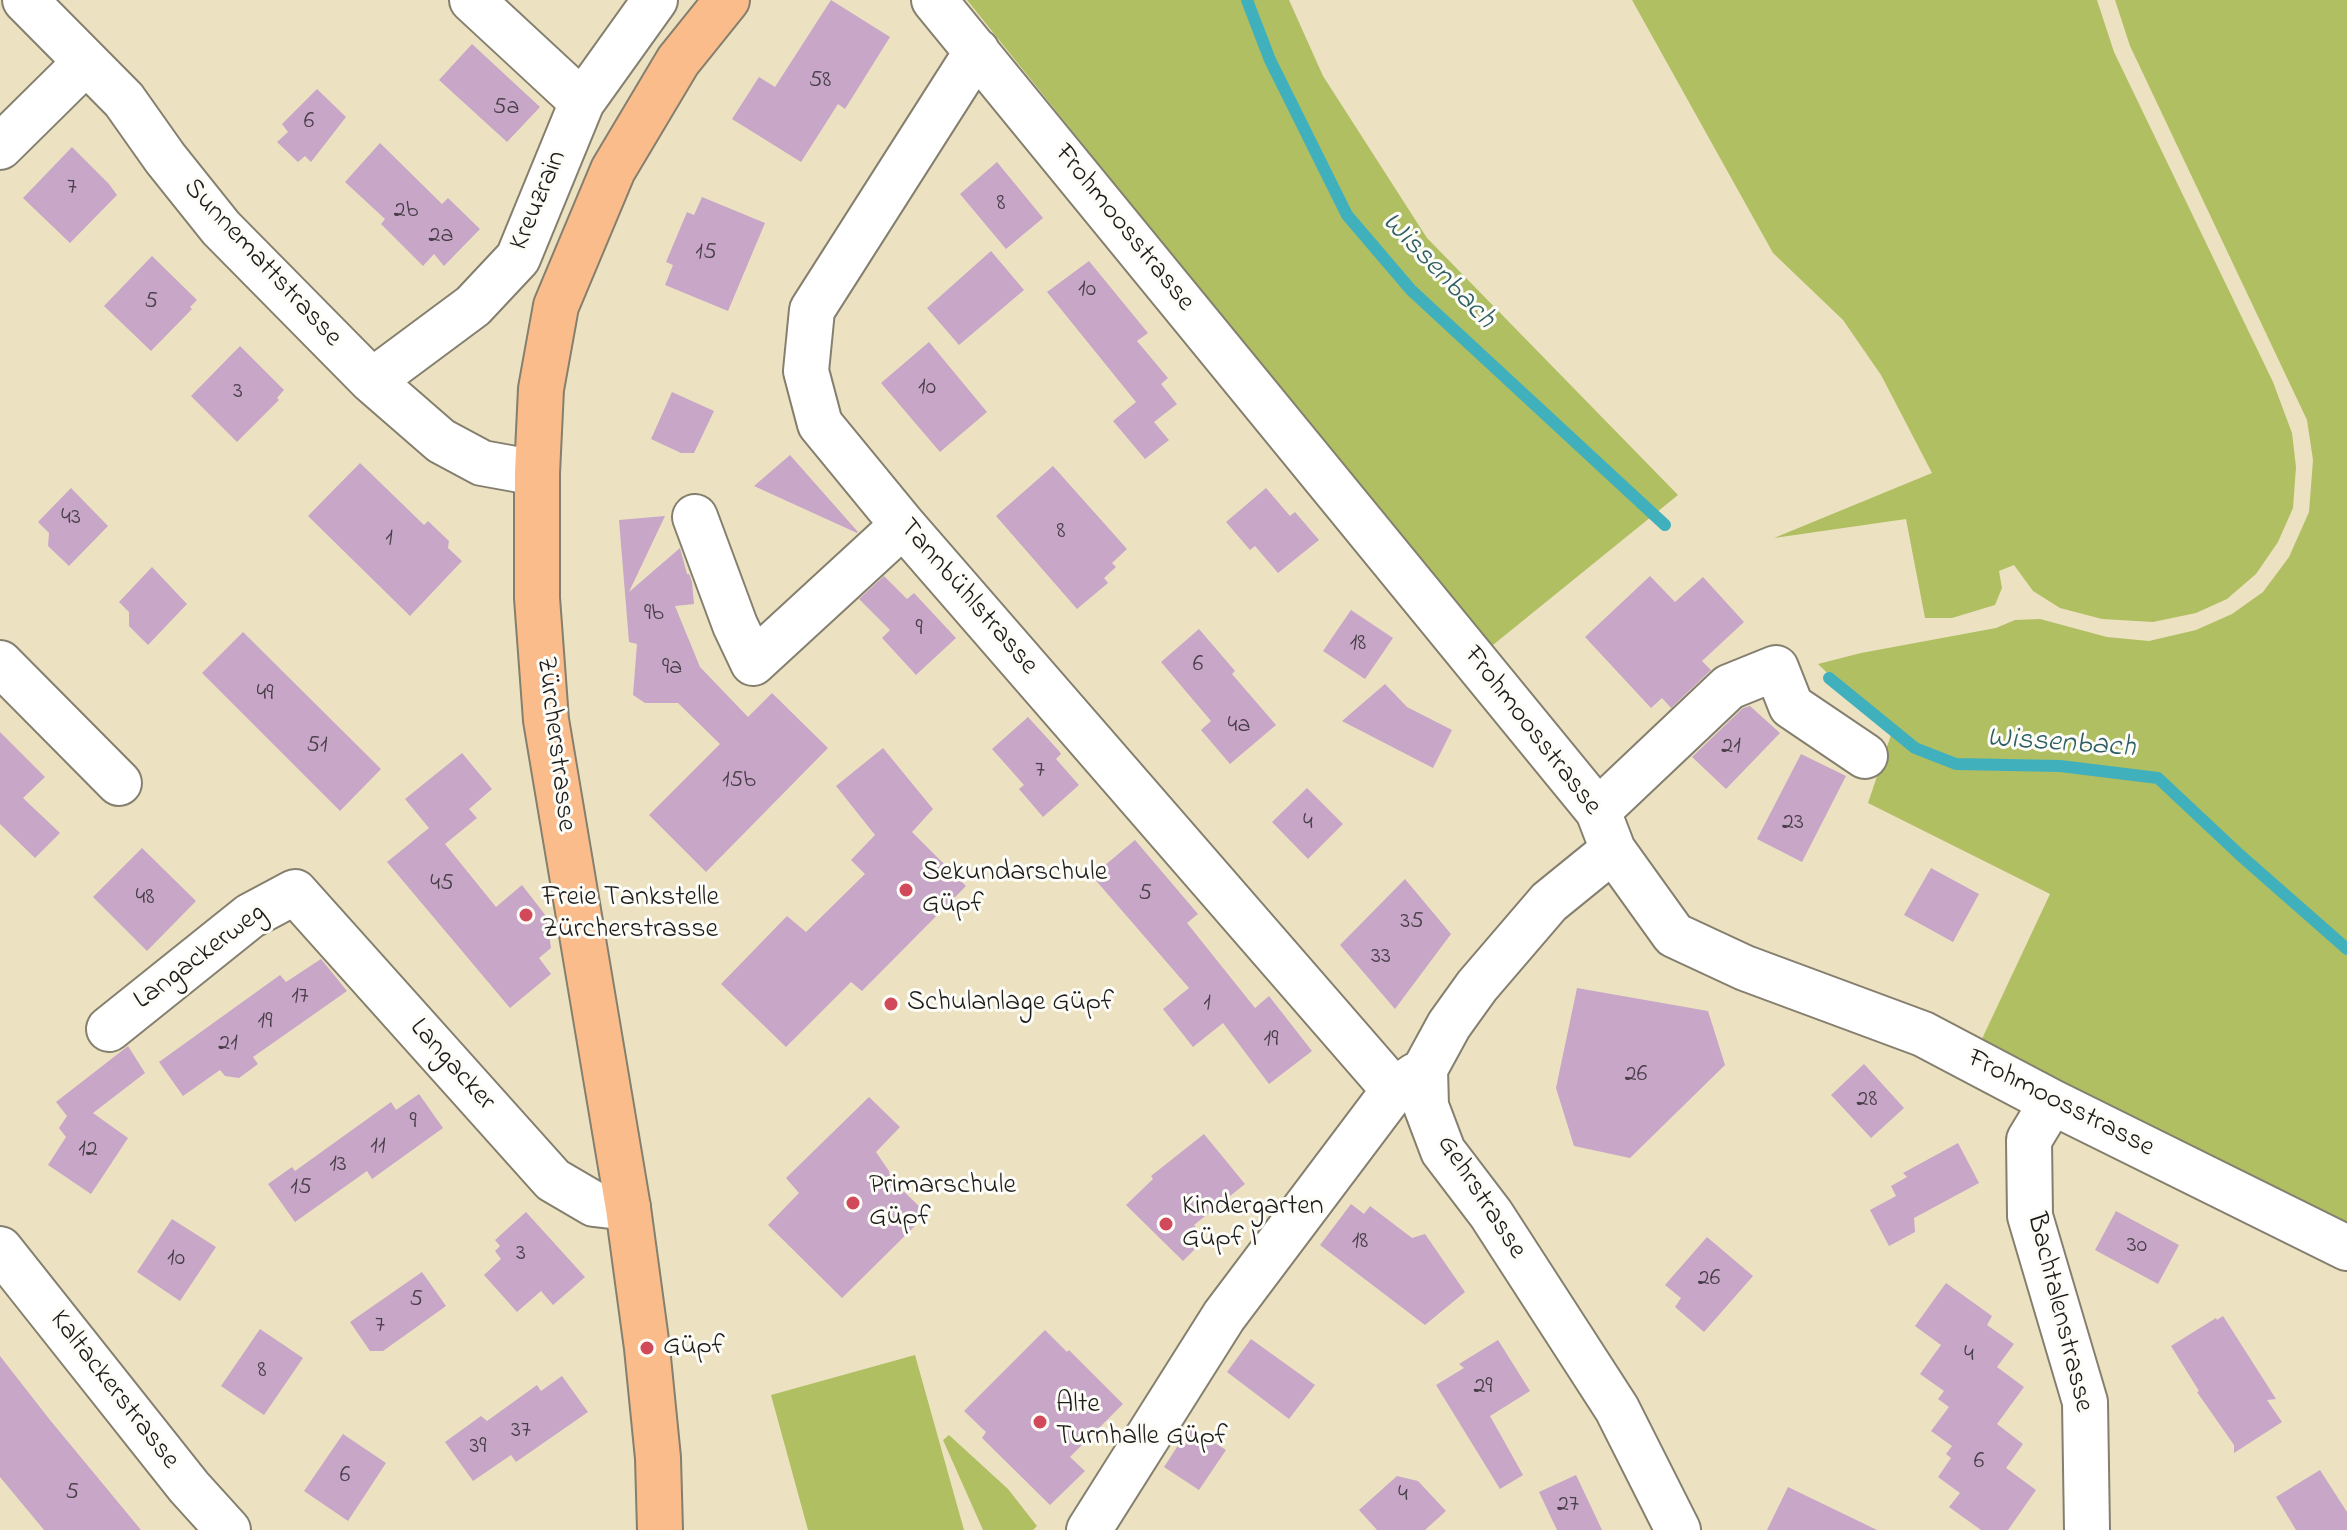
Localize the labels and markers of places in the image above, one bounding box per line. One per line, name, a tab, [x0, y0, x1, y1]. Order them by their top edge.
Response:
place label: Sekundarschule Güpf	[922, 857, 1107, 923]
marker: Sekundarschule Güpf	[897, 881, 915, 899]
place label: Freie Tankstelle Zürcherstrasse	[542, 882, 719, 948]
marker: Freie Tankstelle Zürcherstrasse	[517, 906, 535, 924]
place label: Schulanlage Güpf	[907, 987, 1114, 1021]
marker: Schulanlage Güpf	[882, 995, 900, 1013]
place label: Primarschule Güpf	[869, 1170, 1016, 1236]
place label: Kindergarten Güpf I	[1182, 1191, 1324, 1257]
marker: Primarschule Güpf	[844, 1194, 862, 1212]
marker: Kindergarten Güpf I	[1157, 1215, 1175, 1233]
place label: Güpf	[663, 1331, 725, 1365]
marker: Güpf	[638, 1339, 656, 1357]
place label: Alte Turnhalle Güpf	[1056, 1389, 1228, 1455]
marker: Alte Turnhalle Güpf	[1031, 1413, 1049, 1431]

